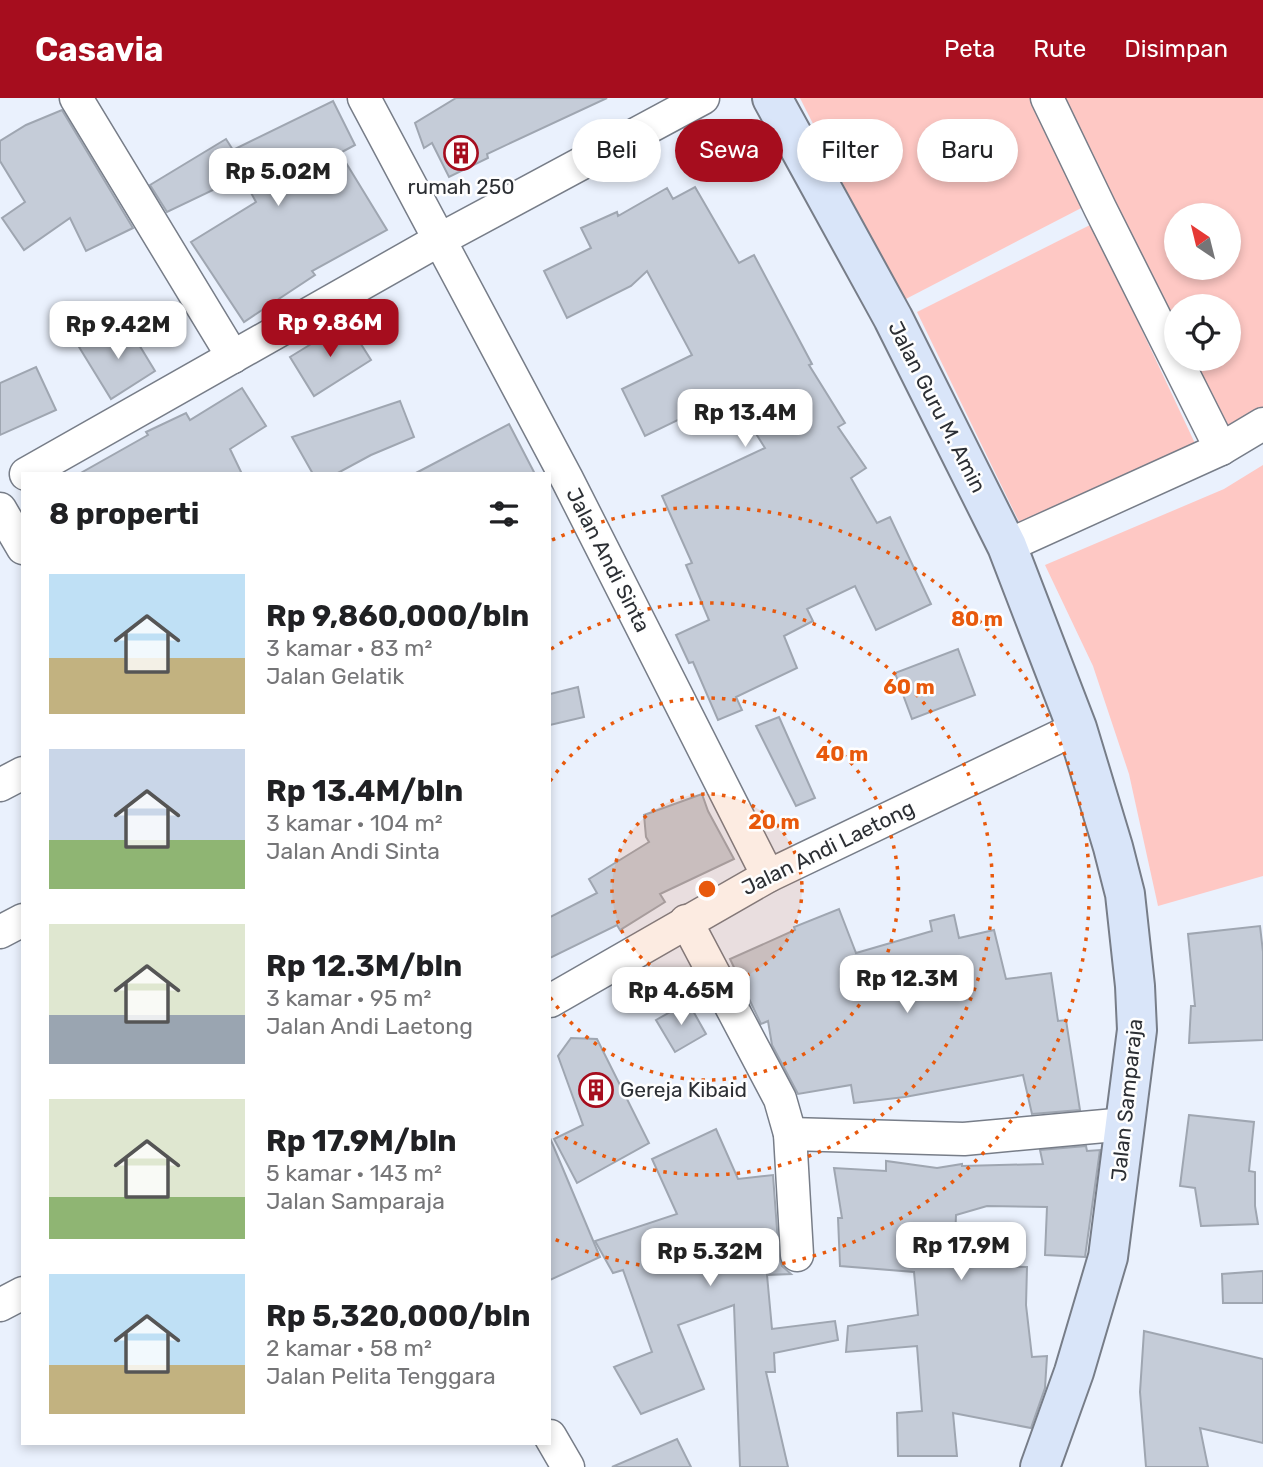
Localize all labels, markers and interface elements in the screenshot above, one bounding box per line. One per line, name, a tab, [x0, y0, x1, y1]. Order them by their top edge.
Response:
text: Casavia	[35, 30, 163, 69]
text: Peta	[944, 35, 995, 63]
text: Rute	[1033, 35, 1086, 63]
text: Disimpan	[1124, 35, 1228, 63]
chip: Beli	[572, 119, 661, 182]
chip: Sewa	[675, 119, 783, 182]
chip: Filter	[797, 119, 903, 182]
chip: Baru	[917, 119, 1018, 182]
building icon: rumah 250	[442, 134, 480, 172]
pin: Rp 5.02M	[206, 148, 350, 208]
text: Rp 5.02M	[225, 157, 331, 185]
place label: rumah 250	[408, 174, 514, 199]
north arrow	[1164, 203, 1241, 280]
map controls	[1164, 203, 1241, 371]
button: locate	[1164, 294, 1241, 371]
pin: Rp 9.86M	[258, 300, 402, 359]
pin: Rp 9.42M	[46, 302, 190, 361]
text: Rp 9.86M	[278, 308, 382, 336]
text: Rp 9.42M	[66, 310, 170, 338]
street label: Jalan Guru M. Amin	[883, 317, 991, 497]
pin: Rp 13.4M	[673, 390, 817, 449]
text: Rp 13.4M	[693, 398, 797, 426]
street label: Jalan Andi Sinta	[561, 483, 656, 636]
icon: filters	[485, 495, 523, 533]
text: 8 properti	[49, 496, 199, 532]
text: Rp 9,860,000/bln	[266, 598, 529, 634]
icon: home	[105, 602, 189, 686]
text: 80 m	[951, 606, 1003, 631]
text: 3 kamar · 83 m²	[266, 634, 432, 662]
text: Jalan Gelatik	[266, 662, 404, 690]
text: 60 m	[883, 674, 935, 699]
text: 40 m	[816, 741, 868, 766]
text: Rp 13.4M/bln	[266, 773, 463, 809]
icon: home	[105, 777, 189, 861]
street label: Jalan Andi Laetong	[737, 795, 918, 900]
text: 3 kamar · 104 m²	[266, 809, 443, 837]
text: 20 m	[748, 809, 800, 834]
text: Jalan Andi Sinta	[266, 837, 440, 865]
centre of rings	[695, 877, 719, 901]
text: Rp 12.3M/bln	[266, 948, 462, 984]
icon: home	[105, 952, 189, 1036]
pin: Rp 12.3M	[835, 956, 979, 1015]
text: Rp 12.3M	[856, 964, 958, 992]
pin: Rp 4.65M	[609, 968, 753, 1027]
text: Rp 4.65M	[628, 976, 734, 1004]
text: 3 kamar · 95 m²	[266, 984, 431, 1012]
text: Jalan Andi Laetong	[266, 1012, 473, 1040]
street label: Jalan Samparaja	[1106, 1017, 1147, 1182]
building icon: Gereja Kibaid	[577, 1071, 615, 1109]
place label: Gereja Kibaid	[620, 1077, 747, 1102]
text: Rp 17.9M/bln	[266, 1123, 457, 1159]
icon: home	[105, 1127, 189, 1211]
text: 5 kamar · 143 m²	[266, 1159, 442, 1187]
text: Jalan Samparaja	[266, 1187, 445, 1215]
pin: Rp 17.9M	[889, 1222, 1033, 1282]
pin: Rp 5.32M	[638, 1228, 782, 1288]
text: Rp 17.9M	[912, 1231, 1010, 1259]
text: Rp 5.32M	[657, 1237, 763, 1265]
text: Rp 5,320,000/bln	[266, 1298, 530, 1334]
icon: home	[105, 1302, 189, 1386]
text: 2 kamar · 58 m²	[266, 1334, 432, 1362]
text: Jalan Pelita Tenggara	[266, 1362, 496, 1390]

